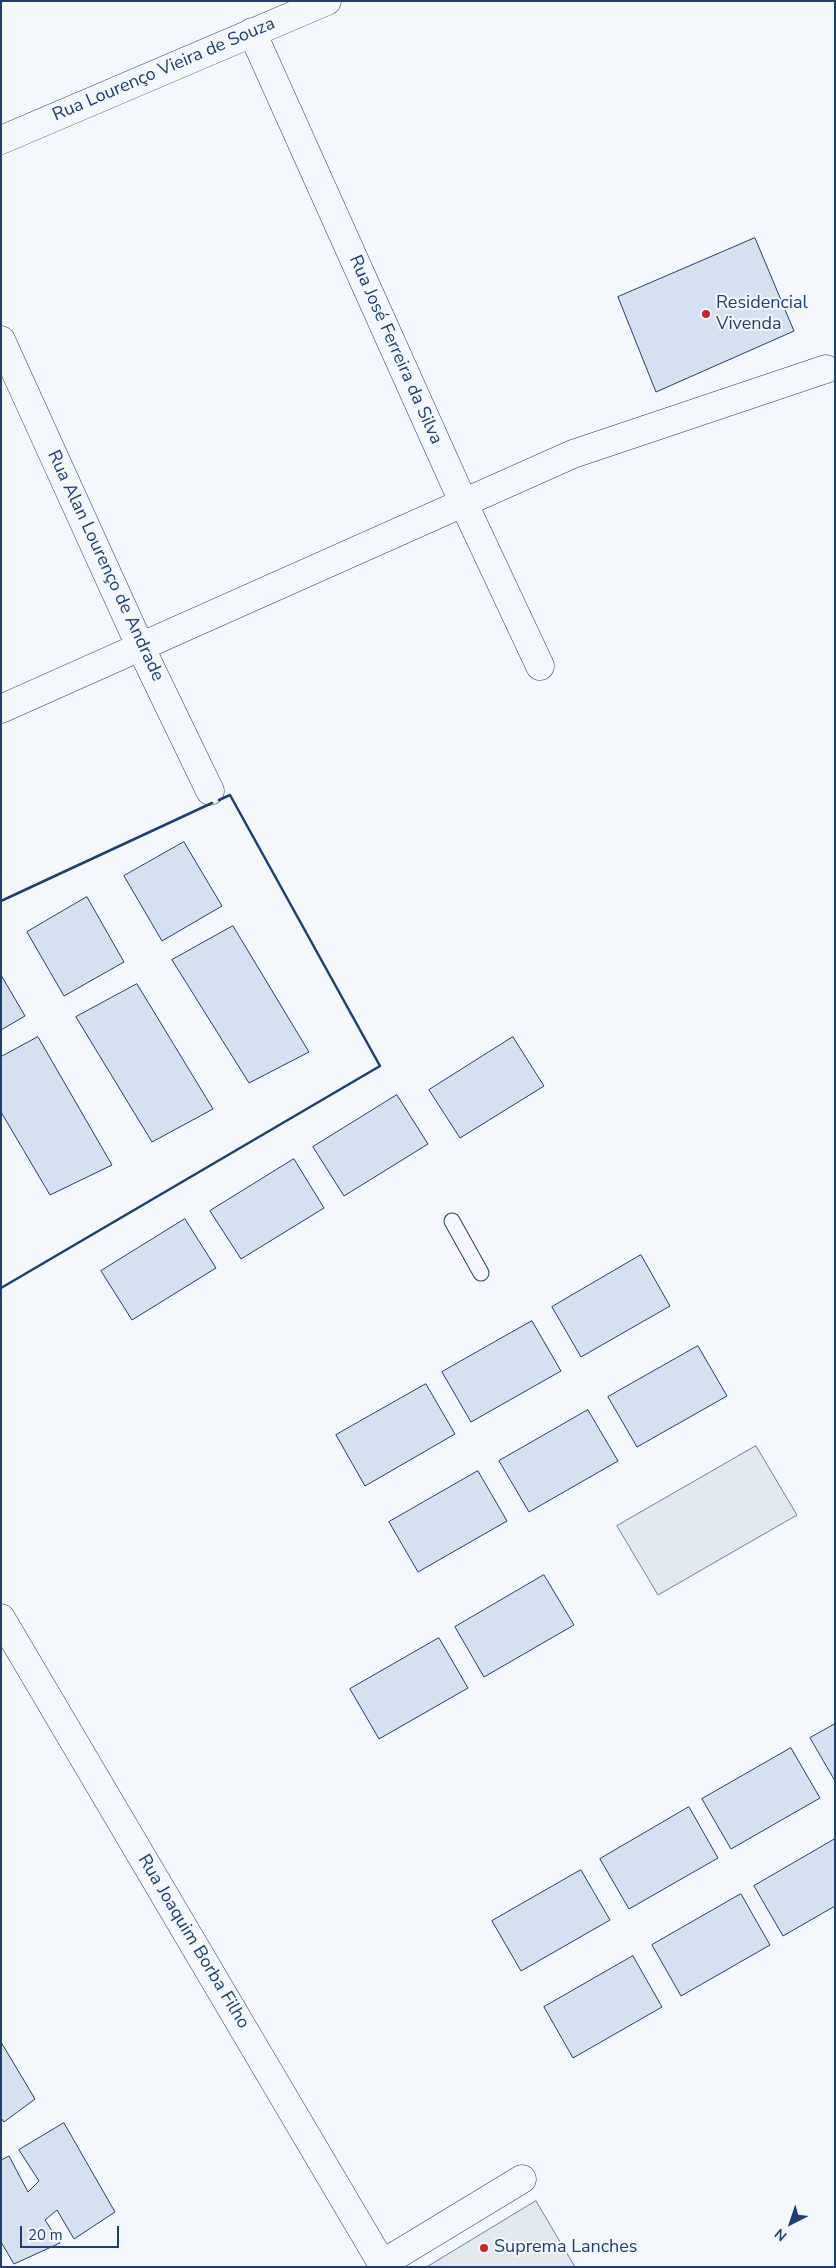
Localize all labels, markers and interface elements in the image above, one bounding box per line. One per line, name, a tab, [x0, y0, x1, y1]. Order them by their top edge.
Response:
street label: Rua Lourenço Vieira de Souza	[50, 13, 278, 127]
street label: Rua José Ferreira da Silva	[343, 252, 447, 448]
place label: Residencial Vivenda	[716, 293, 808, 336]
marker: Residencial Vivenda	[700, 308, 712, 320]
street label: Rua Alan Lourenço de Andrade	[42, 447, 168, 685]
street label: Rua Joaquim Borba Filho	[132, 1851, 254, 2033]
north arrow	[766, 2198, 816, 2248]
scale bar	[22, 2216, 121, 2248]
text: N	[771, 2224, 791, 2245]
text: 20 m	[28, 2225, 63, 2245]
place label: Suprema Lanches	[494, 2237, 637, 2259]
marker: Suprema Lanches	[478, 2242, 490, 2254]

